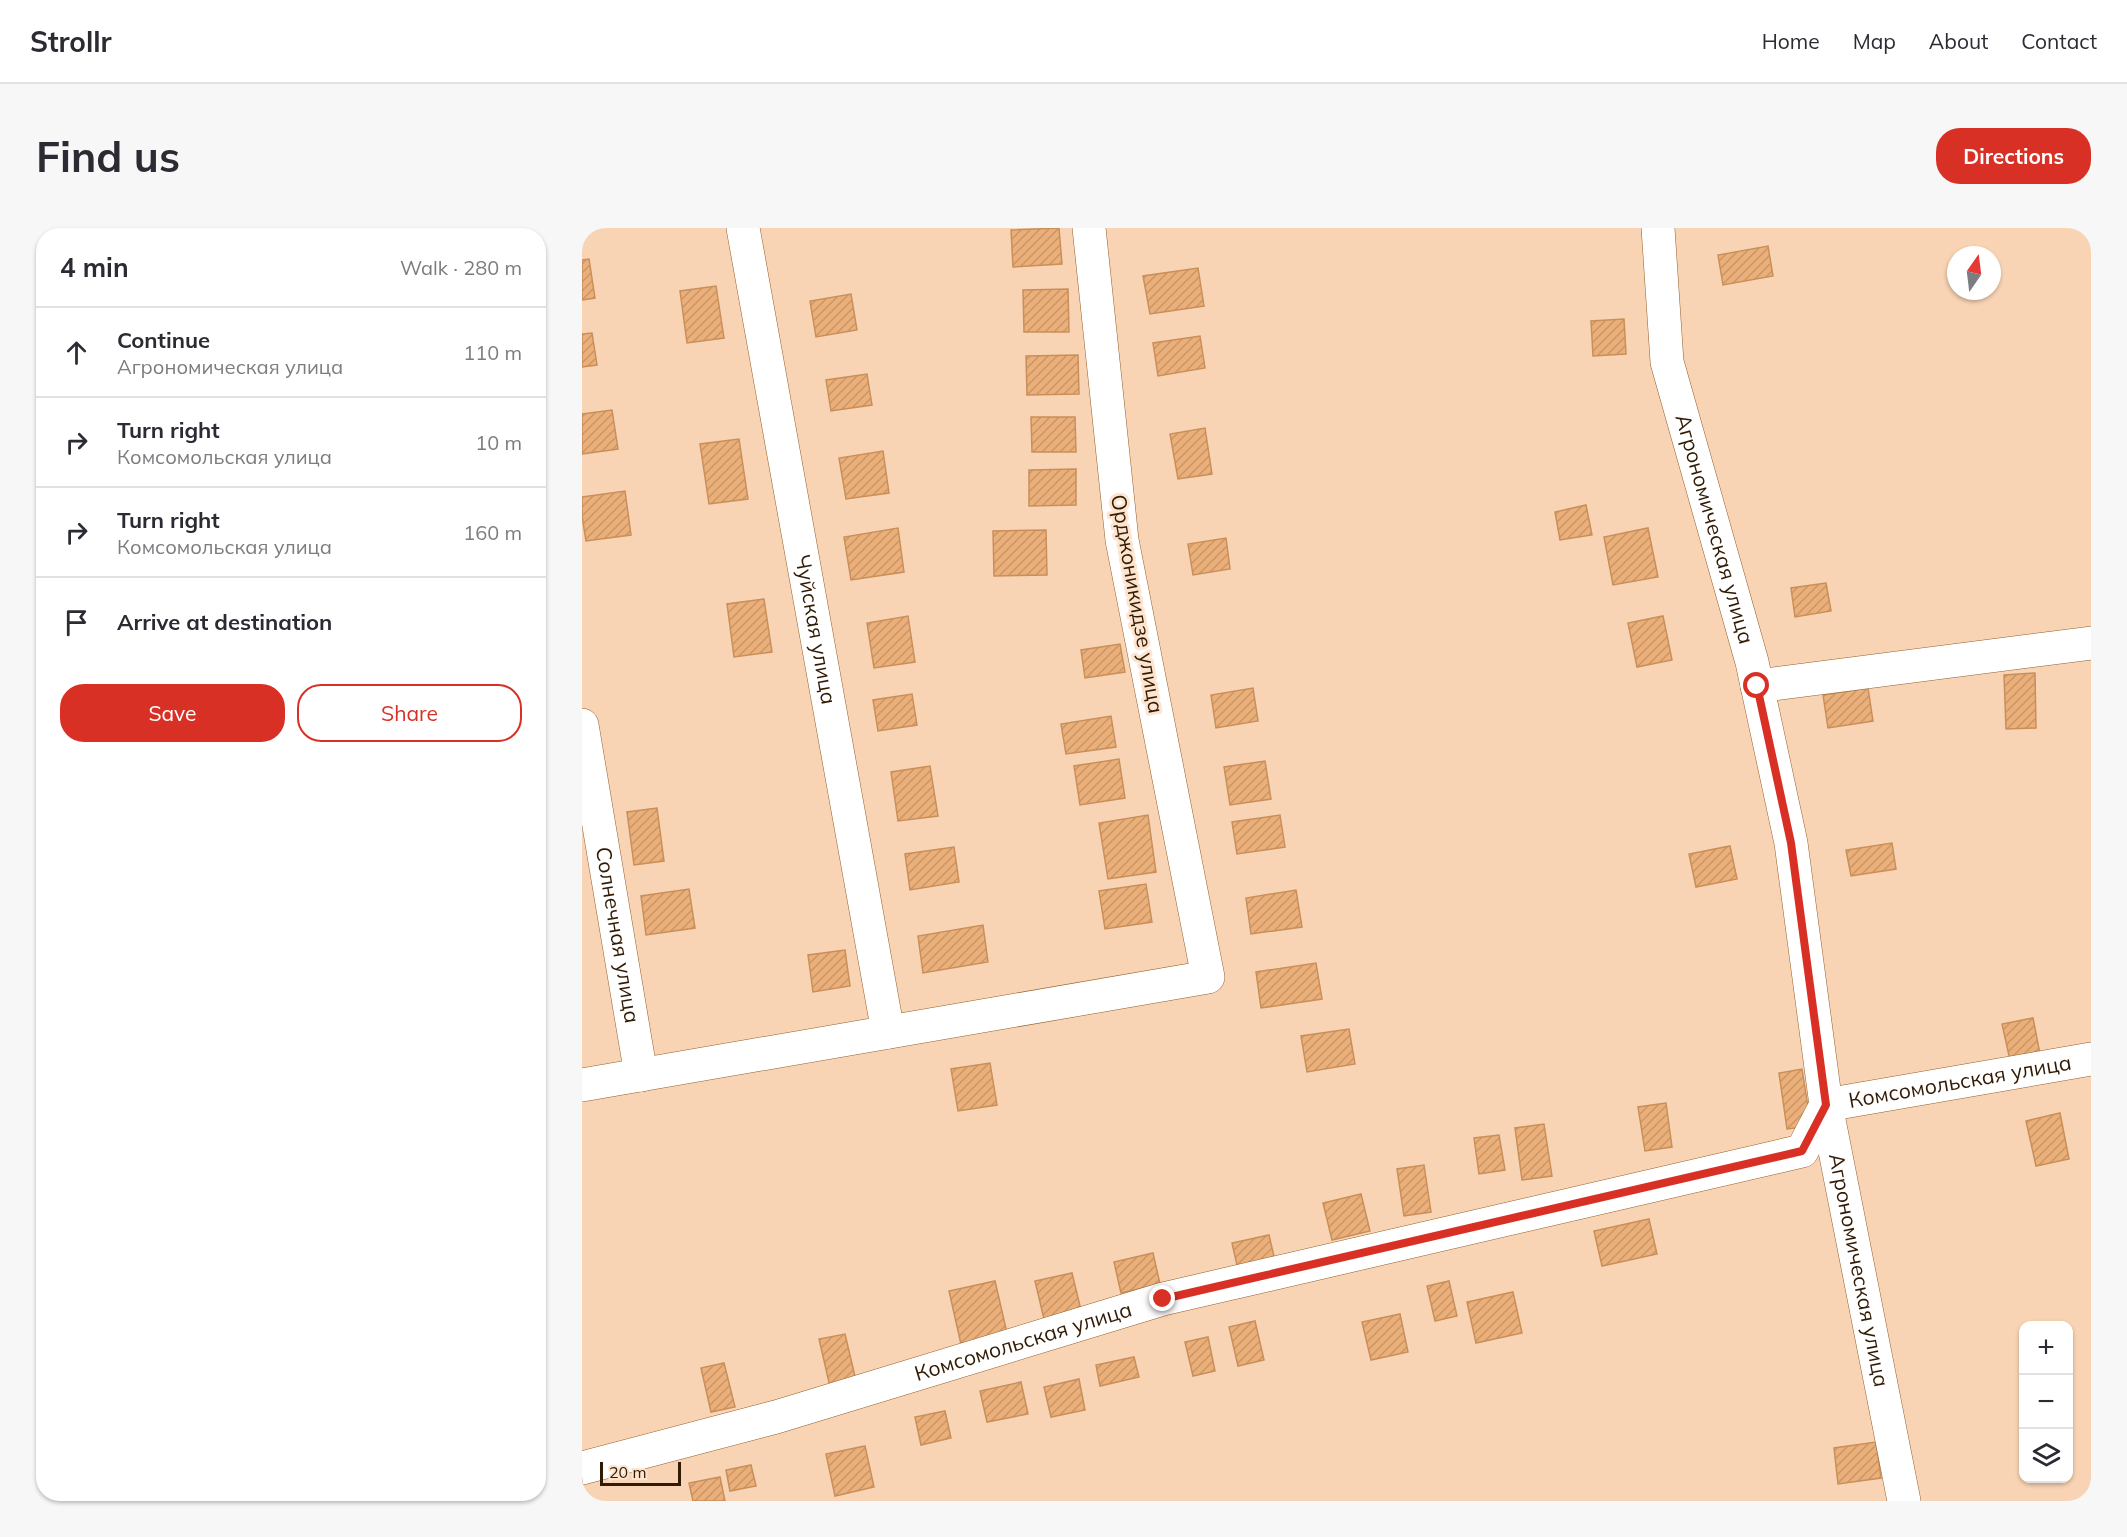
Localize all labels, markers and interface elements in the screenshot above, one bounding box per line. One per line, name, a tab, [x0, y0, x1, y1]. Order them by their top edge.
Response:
text: Strollr	[30, 24, 112, 59]
text: Home	[1762, 28, 1820, 54]
text: Map	[1853, 28, 1896, 54]
text: About	[1929, 28, 1988, 54]
text: Contact	[2021, 28, 2097, 54]
button: Directions	[1936, 128, 2091, 184]
text: Find us	[36, 130, 180, 183]
north arrow	[1947, 246, 2001, 300]
text: 4 min	[60, 251, 129, 284]
text: Walk · 280 m	[400, 255, 522, 280]
text: Continue	[117, 326, 210, 354]
icon: ahead	[60, 336, 93, 369]
text: 110 m	[463, 340, 522, 365]
text: Агрономическая улица	[117, 354, 343, 379]
street label: Агрономическая улица	[1670, 411, 1760, 647]
text: Turn right	[117, 416, 220, 444]
icon: right	[60, 426, 93, 459]
text: 10 m	[475, 430, 522, 455]
text: Комсомольская улица	[117, 444, 332, 469]
street label: Орджоникидзе улица	[1106, 492, 1170, 715]
text: Turn right	[117, 506, 220, 534]
icon: right	[60, 516, 93, 549]
text: 160 m	[463, 520, 522, 545]
text: Комсомольская улица	[117, 534, 332, 559]
street label: Чуйская улица	[790, 553, 843, 706]
icon: arrive	[60, 606, 93, 639]
text: Arrive at destination	[117, 608, 332, 636]
route start	[1743, 672, 1769, 698]
button: Save	[60, 684, 285, 742]
button: Share	[297, 684, 522, 742]
street label: Солнечная улица	[591, 845, 646, 1025]
street label: Комсомольская улица	[1846, 1049, 2073, 1113]
street label: Агрономическая улица	[1824, 1151, 1895, 1389]
route end	[1149, 1285, 1175, 1311]
street label: Комсомольская улица	[911, 1295, 1135, 1386]
map controls	[2019, 1321, 2073, 1483]
button: +	[2019, 1321, 2073, 1375]
button: −	[2019, 1375, 2073, 1429]
button: layers	[2019, 1429, 2073, 1483]
scale bar	[600, 1459, 681, 1486]
text: 20 m	[609, 1462, 646, 1482]

